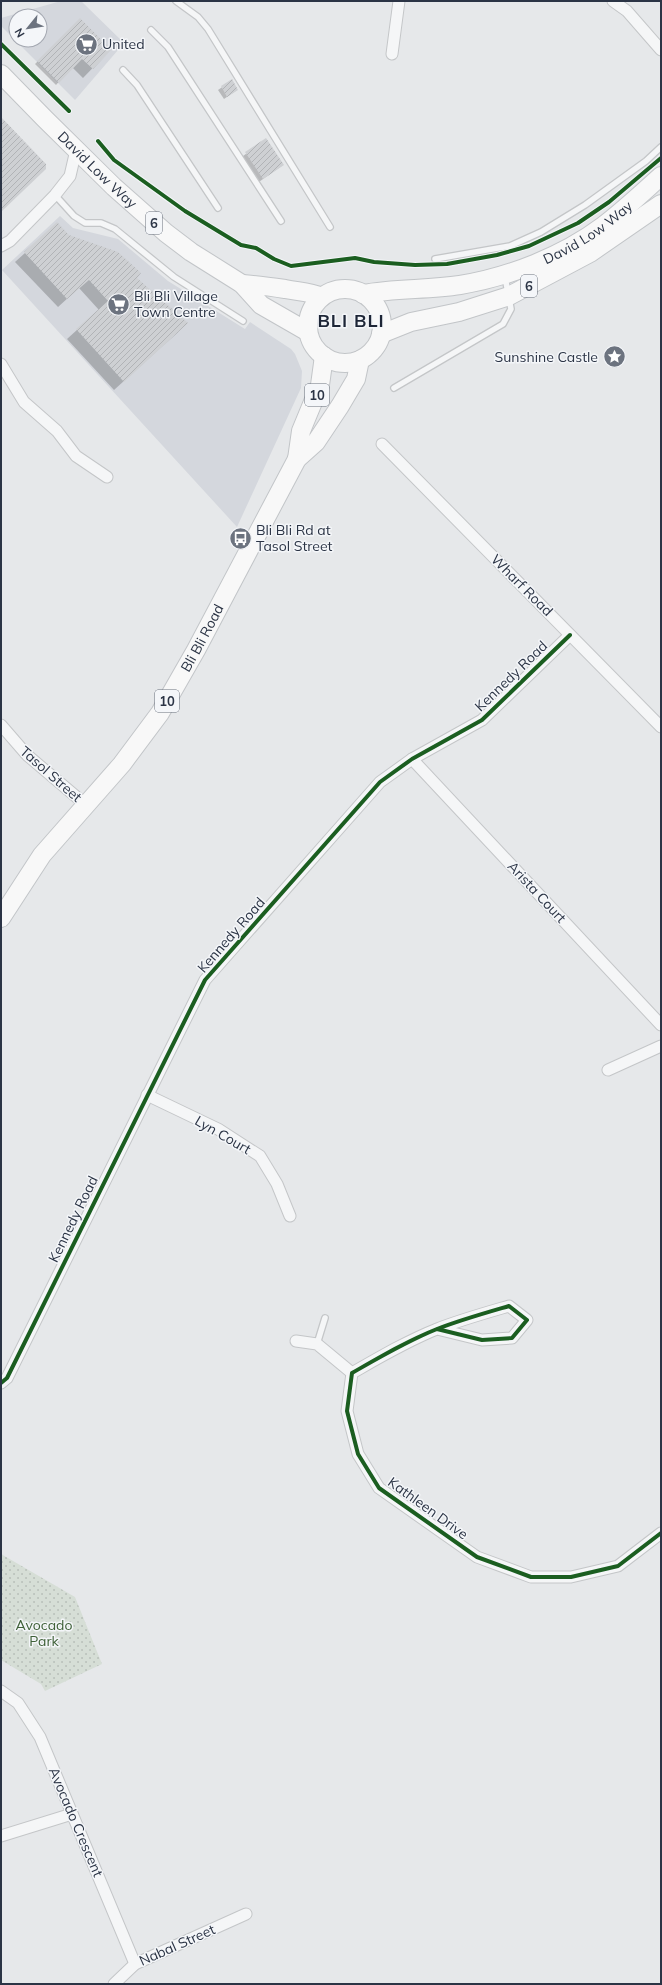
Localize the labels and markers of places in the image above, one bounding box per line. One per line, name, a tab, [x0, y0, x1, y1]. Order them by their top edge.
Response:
supermarket icon: United	[73, 31, 99, 57]
place label: United	[102, 35, 145, 53]
place label: Bli Bli Village Town Centre	[134, 287, 218, 321]
supermarket icon: Bli Bli Village Town Centre	[106, 291, 132, 317]
place icon: Sunshine Castle	[601, 344, 627, 370]
place label: Sunshine Castle	[495, 348, 598, 366]
place label: Bli Bli Rd at Tasol Street	[256, 521, 333, 555]
bus stop icon: Bli Bli Rd at Tasol Street	[227, 525, 253, 551]

